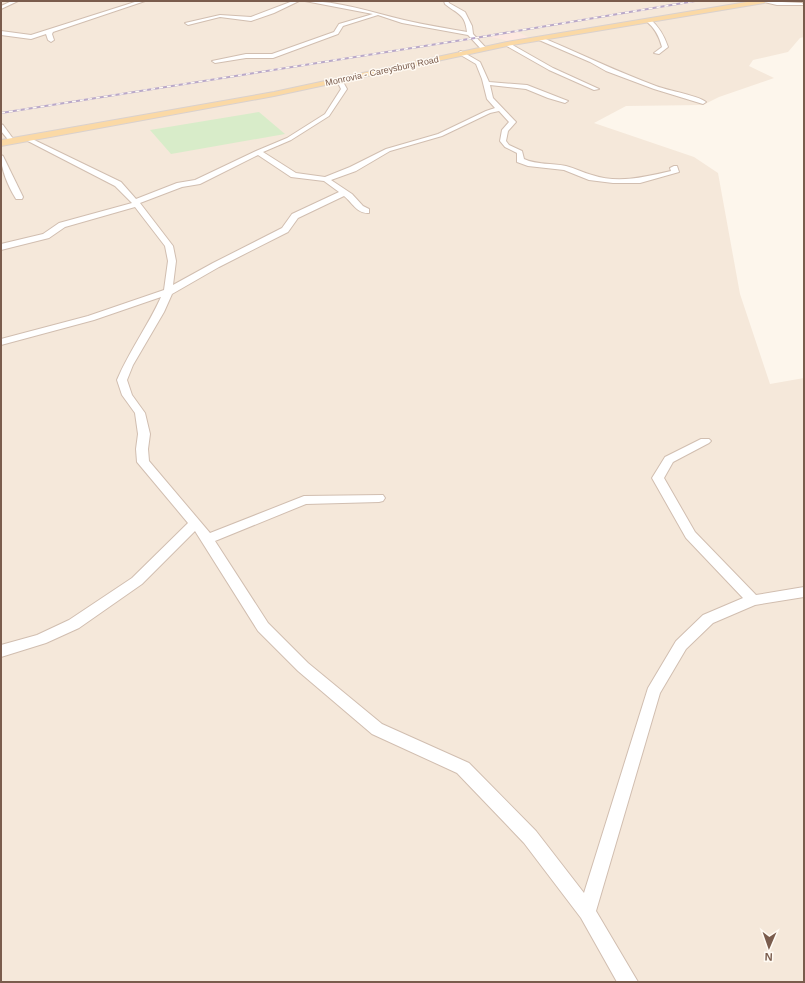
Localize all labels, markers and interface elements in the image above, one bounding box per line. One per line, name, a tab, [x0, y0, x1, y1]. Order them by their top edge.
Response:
street label: Monrovia - Careysburg Road	[324, 54, 440, 88]
north arrow	[749, 927, 789, 967]
text: N	[764, 951, 773, 963]

